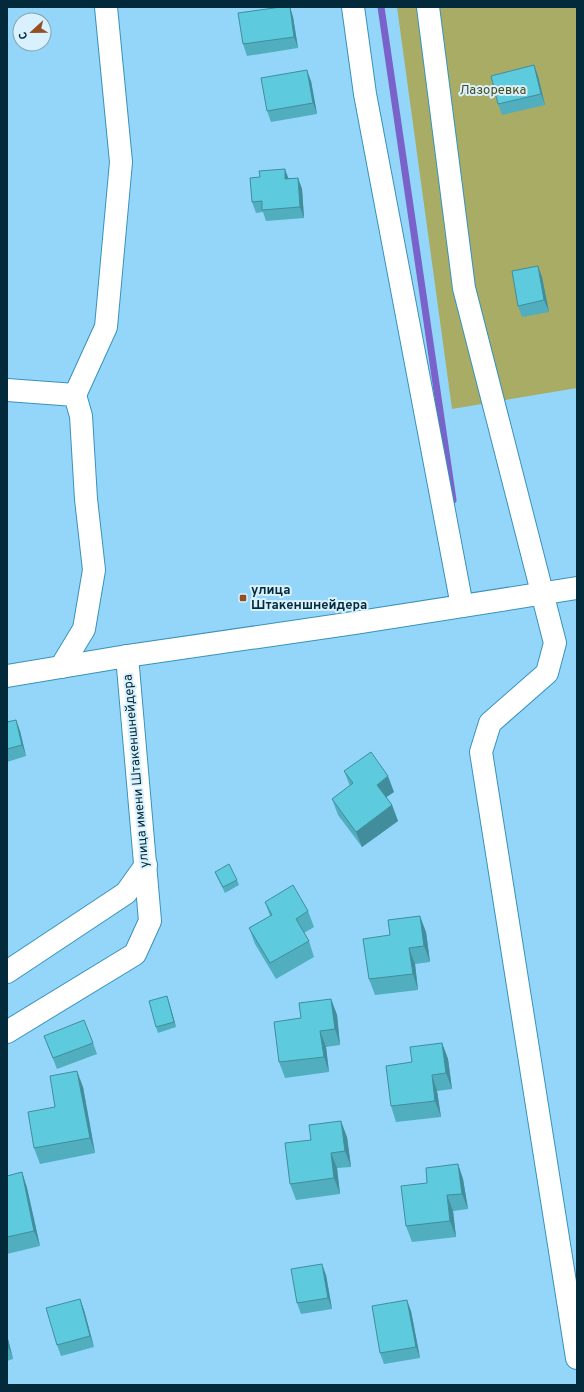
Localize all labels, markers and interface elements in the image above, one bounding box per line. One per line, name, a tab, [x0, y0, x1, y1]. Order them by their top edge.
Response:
north arrow	[12, 12, 52, 52]
text: С	[16, 29, 31, 41]
park label: Лазоревка	[460, 83, 526, 99]
place label: улица Штакеншнейдера	[251, 583, 367, 614]
marker: улица Штакеншнейдера	[238, 593, 248, 603]
street label: улица имени Штакеншнейдера	[121, 674, 153, 868]

